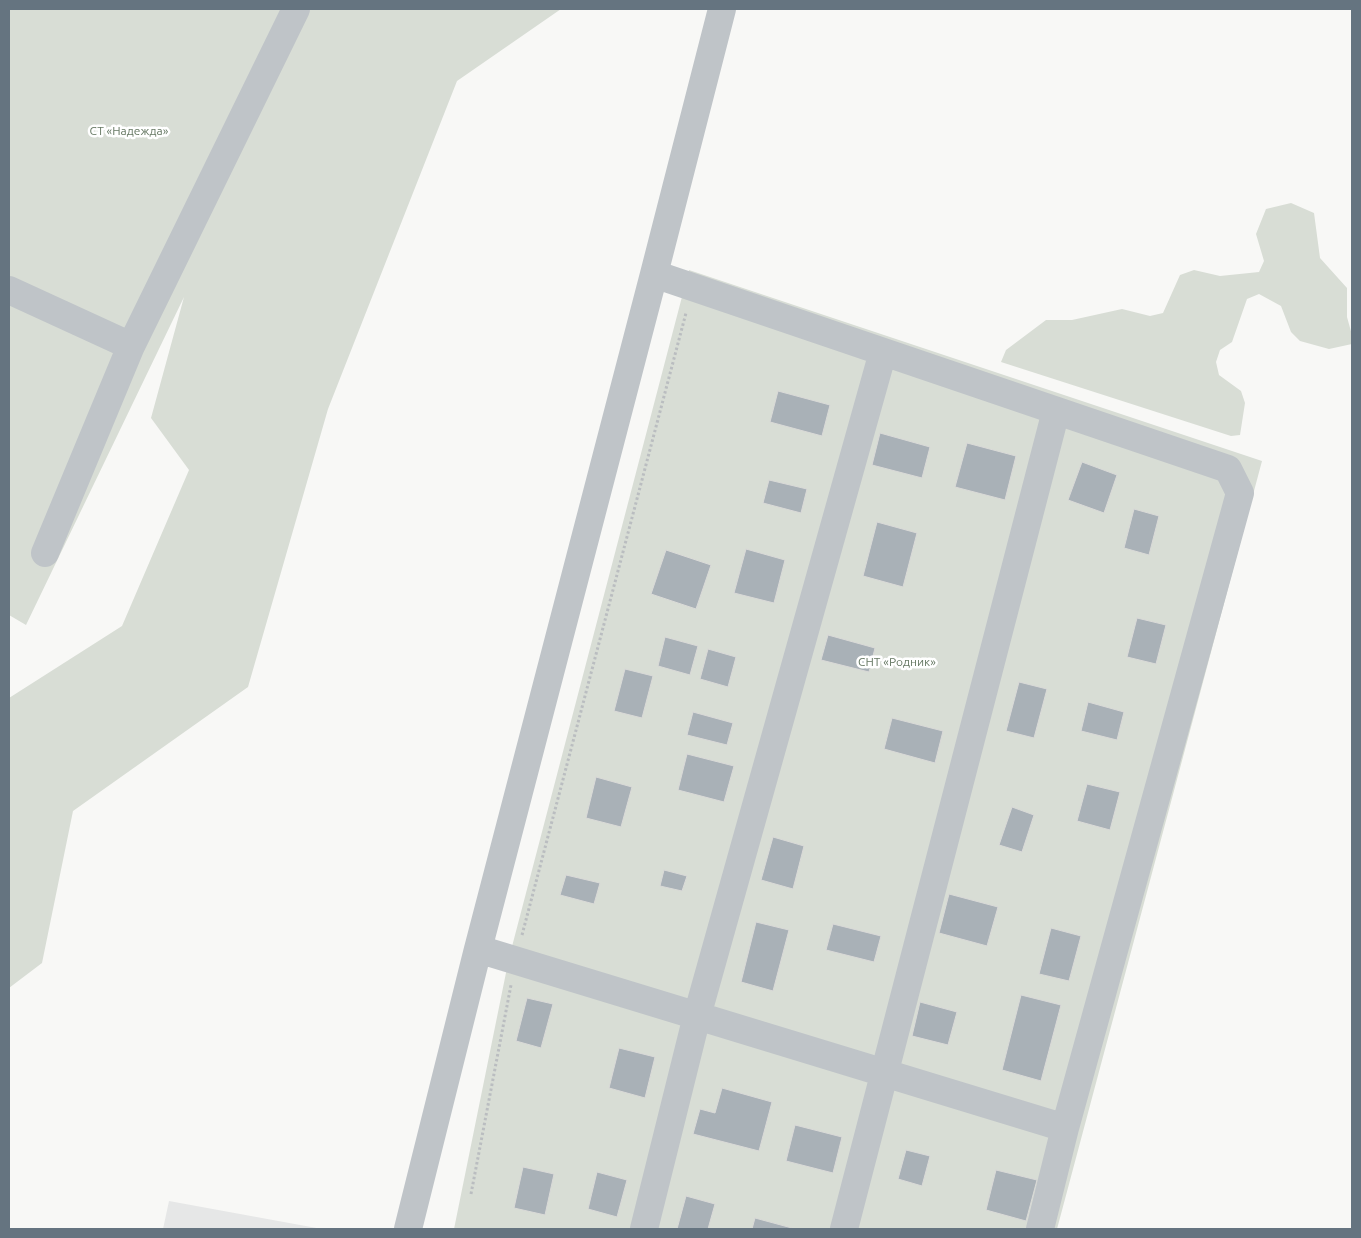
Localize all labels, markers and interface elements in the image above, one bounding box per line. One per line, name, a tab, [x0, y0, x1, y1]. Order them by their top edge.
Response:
park label: СТ «Надежда»	[90, 124, 168, 138]
park label: СНТ «Родник»	[858, 655, 936, 669]

